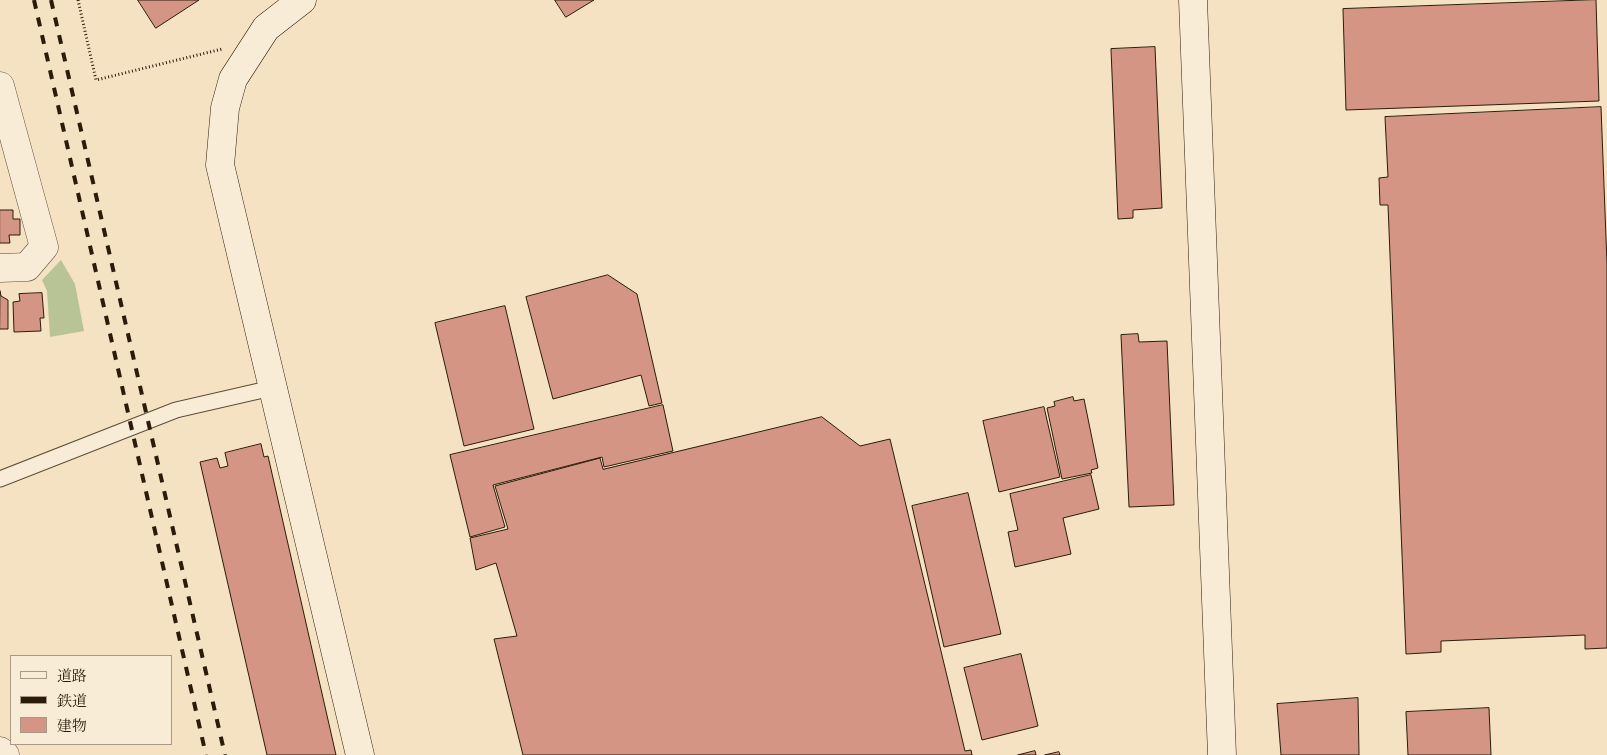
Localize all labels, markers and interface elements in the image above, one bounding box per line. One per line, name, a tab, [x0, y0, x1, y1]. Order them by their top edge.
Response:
legend	[10, 655, 172, 745]
text: 道路	[57, 666, 87, 685]
text: 鉄道	[57, 691, 87, 710]
text: 建物	[57, 716, 87, 735]

